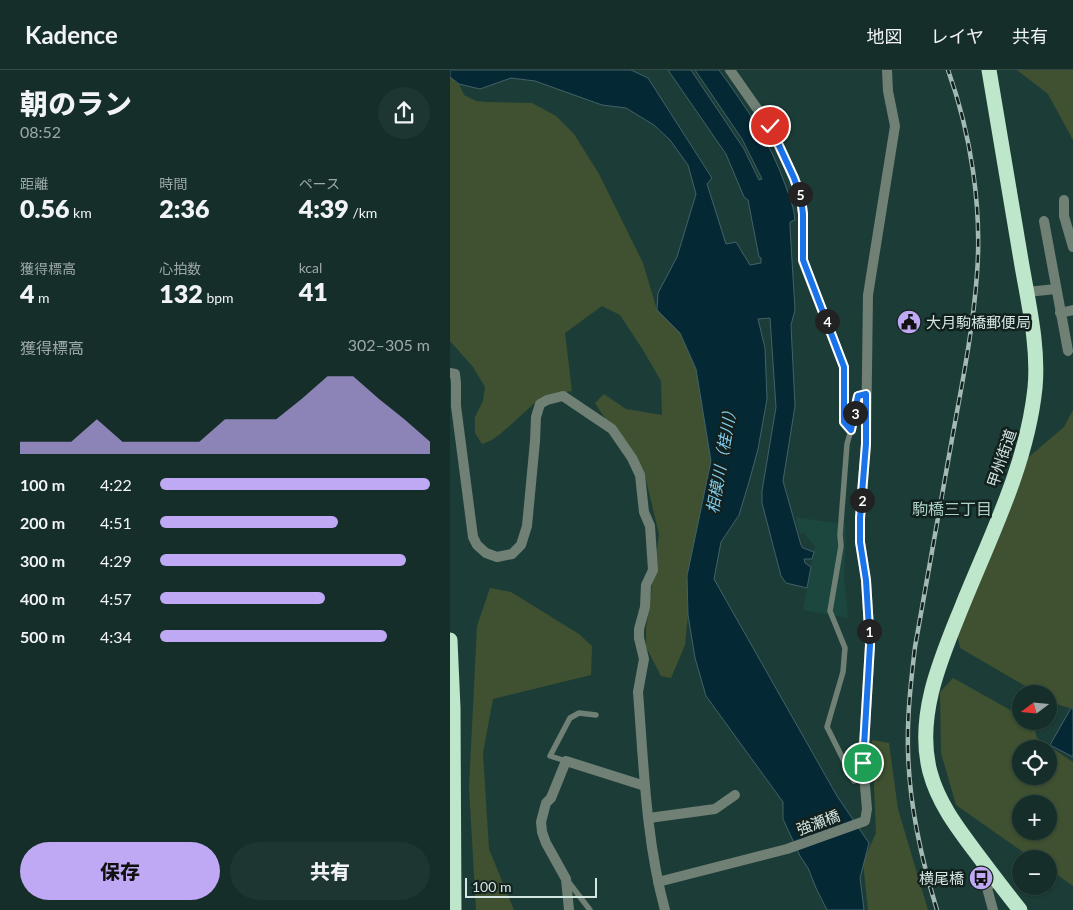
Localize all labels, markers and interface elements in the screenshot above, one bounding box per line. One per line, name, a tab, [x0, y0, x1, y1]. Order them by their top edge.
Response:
text: Kadence	[25, 20, 118, 49]
text: 地図	[867, 25, 903, 47]
text: レイヤ	[931, 25, 984, 47]
text: 共有	[1012, 25, 1048, 47]
text: 朝のラン	[20, 86, 132, 120]
button: share	[378, 87, 430, 139]
pin	[749, 105, 791, 147]
icon: check	[756, 112, 784, 140]
text: 08:52	[20, 122, 61, 141]
text: 距離	[20, 175, 48, 192]
text: 時間	[159, 175, 187, 192]
text: ペース	[299, 175, 340, 192]
pin: 5	[788, 182, 812, 206]
text: 5	[796, 186, 805, 203]
text: 0.56	[20, 193, 69, 223]
text: 2:36	[159, 193, 209, 223]
text: 4:39	[299, 193, 349, 223]
text: km	[69, 204, 92, 221]
text: /km	[349, 204, 377, 221]
text: kcal	[299, 259, 322, 276]
text: 獲得標高	[20, 260, 76, 277]
text: 心拍数	[159, 260, 201, 277]
text: 41	[299, 276, 328, 306]
text: 4	[20, 278, 35, 308]
text: 132	[159, 278, 203, 308]
text: m	[35, 289, 50, 306]
text: bpm	[203, 289, 234, 306]
pin: 4	[814, 308, 840, 334]
public building icon: 大月駒橋郵便局	[896, 309, 922, 335]
text: 4	[823, 313, 832, 330]
place label: 大月駒橋郵便局	[926, 313, 1031, 331]
text: 302–305 m	[348, 335, 430, 354]
text: 獲得標高	[20, 338, 84, 357]
pin: 3	[842, 400, 868, 426]
water label: 相模川（桂川）	[702, 401, 740, 515]
text: 3	[851, 405, 860, 422]
street label: 甲州街道	[983, 427, 1019, 489]
text: 100 m	[20, 475, 65, 494]
text: 4:22	[100, 475, 132, 494]
pin: 2	[850, 488, 874, 512]
text: 2	[858, 492, 867, 509]
district label: 駒橋三丁目	[912, 499, 992, 518]
text: 200 m	[20, 513, 65, 532]
text: 4:51	[100, 513, 132, 532]
text: 300 m	[20, 551, 65, 570]
text: 4:29	[100, 551, 132, 570]
text: 400 m	[20, 589, 65, 608]
text: 4:57	[100, 589, 132, 608]
pin: 1	[856, 618, 882, 644]
text: 1	[865, 623, 874, 640]
text: 500 m	[20, 627, 65, 646]
text: 4:34	[100, 627, 132, 646]
north arrow	[1012, 685, 1058, 730]
map controls	[1012, 685, 1057, 895]
button: locate	[1012, 740, 1057, 785]
pin	[842, 742, 884, 784]
icon: arrive	[849, 749, 877, 777]
button: +	[1012, 795, 1057, 840]
street label: 強瀬橋	[794, 806, 842, 838]
button: 保存	[20, 842, 220, 900]
button: 共有	[230, 842, 430, 900]
button: −	[1012, 850, 1057, 895]
bus stop icon: 横尾橋	[968, 865, 994, 891]
place label: 横尾橋	[919, 869, 964, 887]
scale bar	[465, 875, 598, 898]
text: 100 m	[472, 878, 511, 895]

